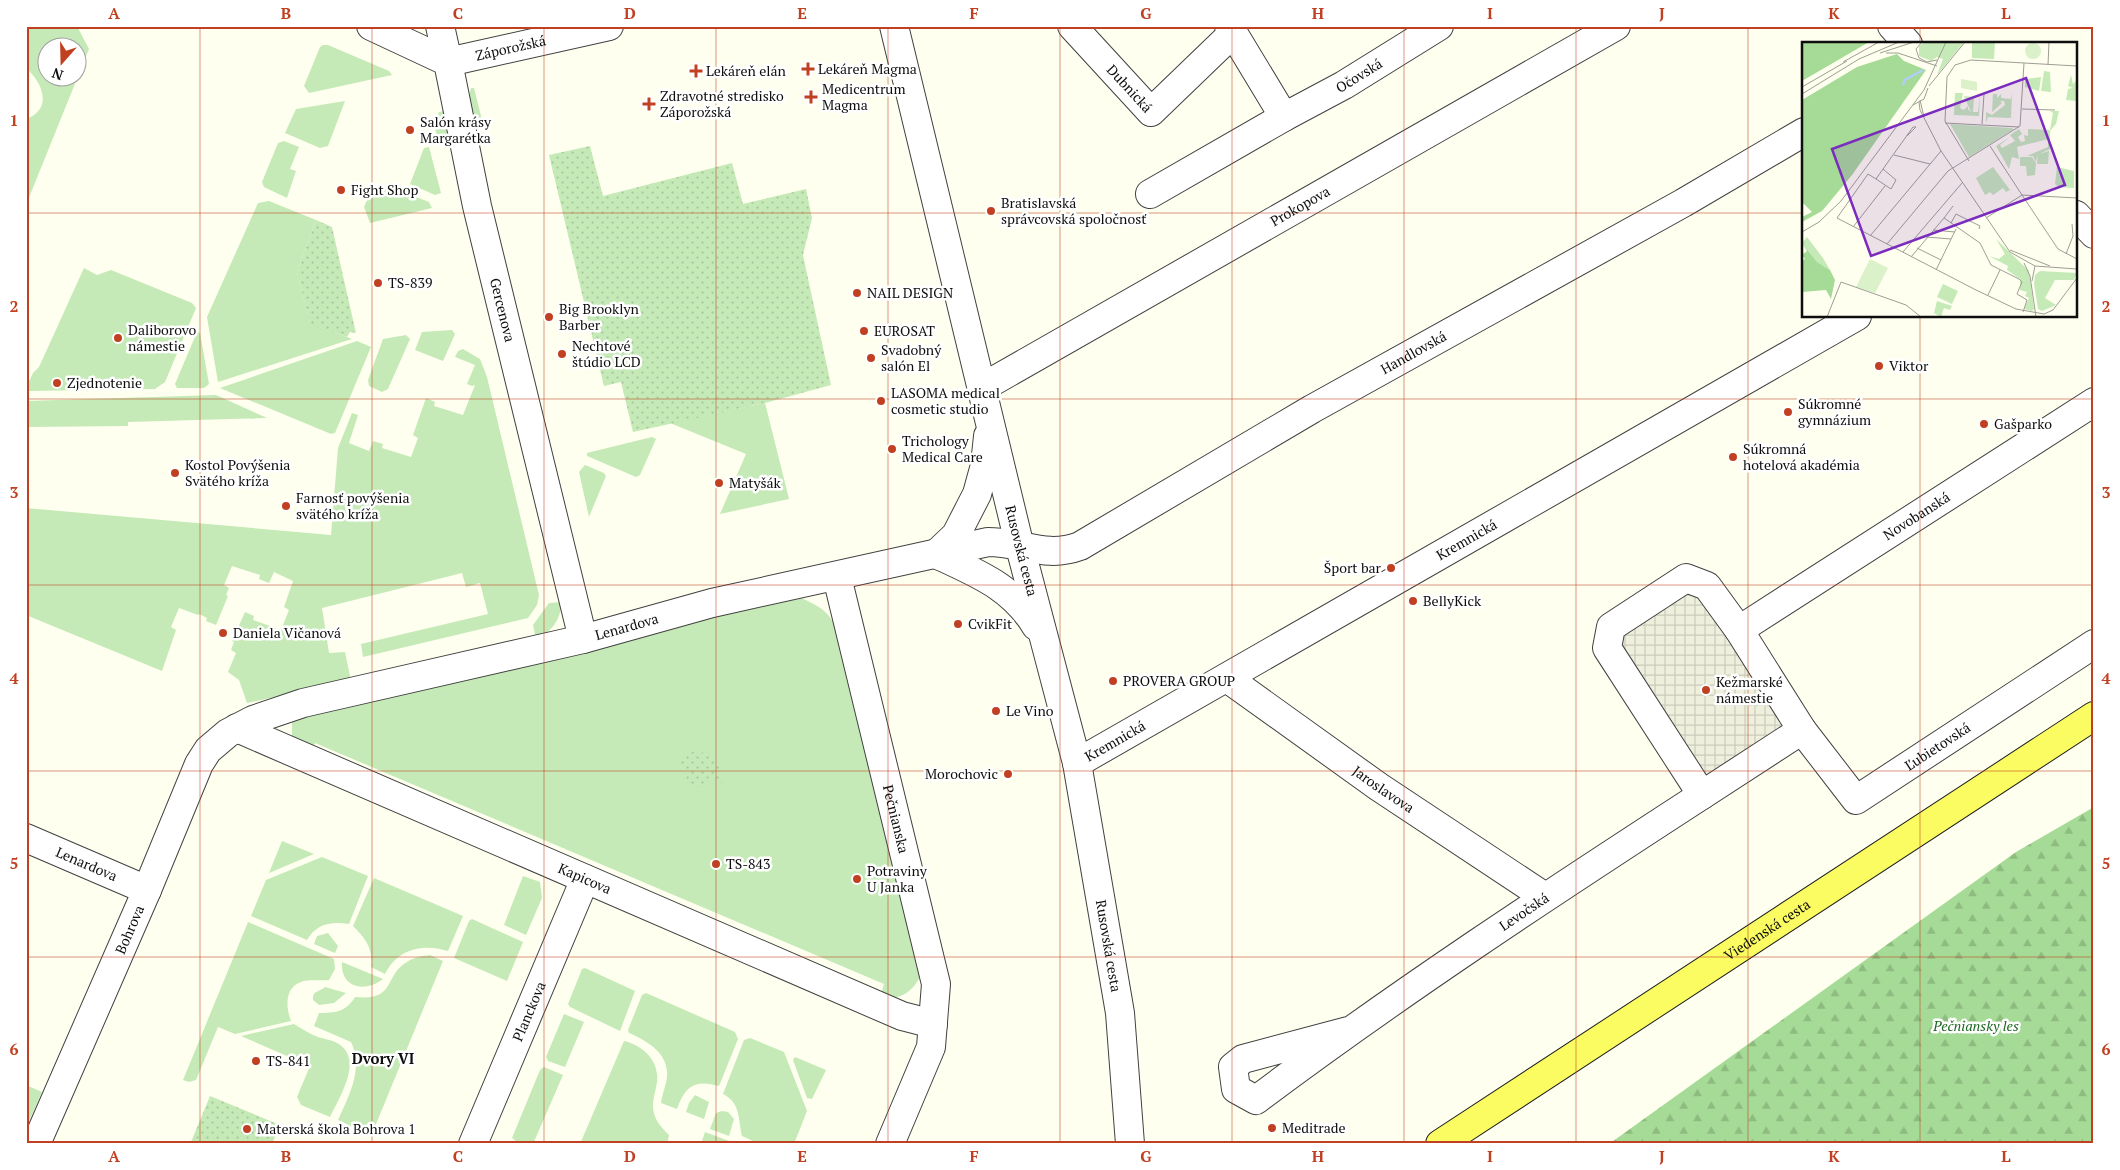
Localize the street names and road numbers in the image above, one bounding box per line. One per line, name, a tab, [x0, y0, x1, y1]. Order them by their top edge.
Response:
street label: Záporožská	[474, 30, 547, 65]
street label: Očovská	[1332, 54, 1386, 97]
street label: Dubnická	[1103, 60, 1157, 116]
street label: Prokopova	[1266, 181, 1333, 230]
street label: Gercenova	[486, 276, 520, 344]
street label: Handlovská	[1377, 326, 1450, 378]
street label: Novobanská	[1879, 487, 1953, 544]
street label: Rusovská cesta	[1001, 503, 1043, 598]
street label: Kremnická	[1433, 514, 1500, 564]
street label: Lenardova	[593, 608, 660, 644]
street label: Kremnická	[1081, 716, 1149, 766]
street label: Ľubietovská	[1901, 718, 1974, 775]
street label: Jaroslavova	[1349, 761, 1418, 817]
street label: Pečnianska	[879, 783, 914, 855]
street label: Lenardova	[53, 842, 120, 885]
street label: Kapicova	[555, 858, 615, 898]
street label: Levočská	[1495, 888, 1552, 935]
street label: Viedenská cesta	[1720, 894, 1814, 965]
street label: Rusovská cesta	[1092, 898, 1126, 993]
street label: Bohrova	[110, 902, 148, 957]
street label: Planckova	[508, 978, 550, 1044]

